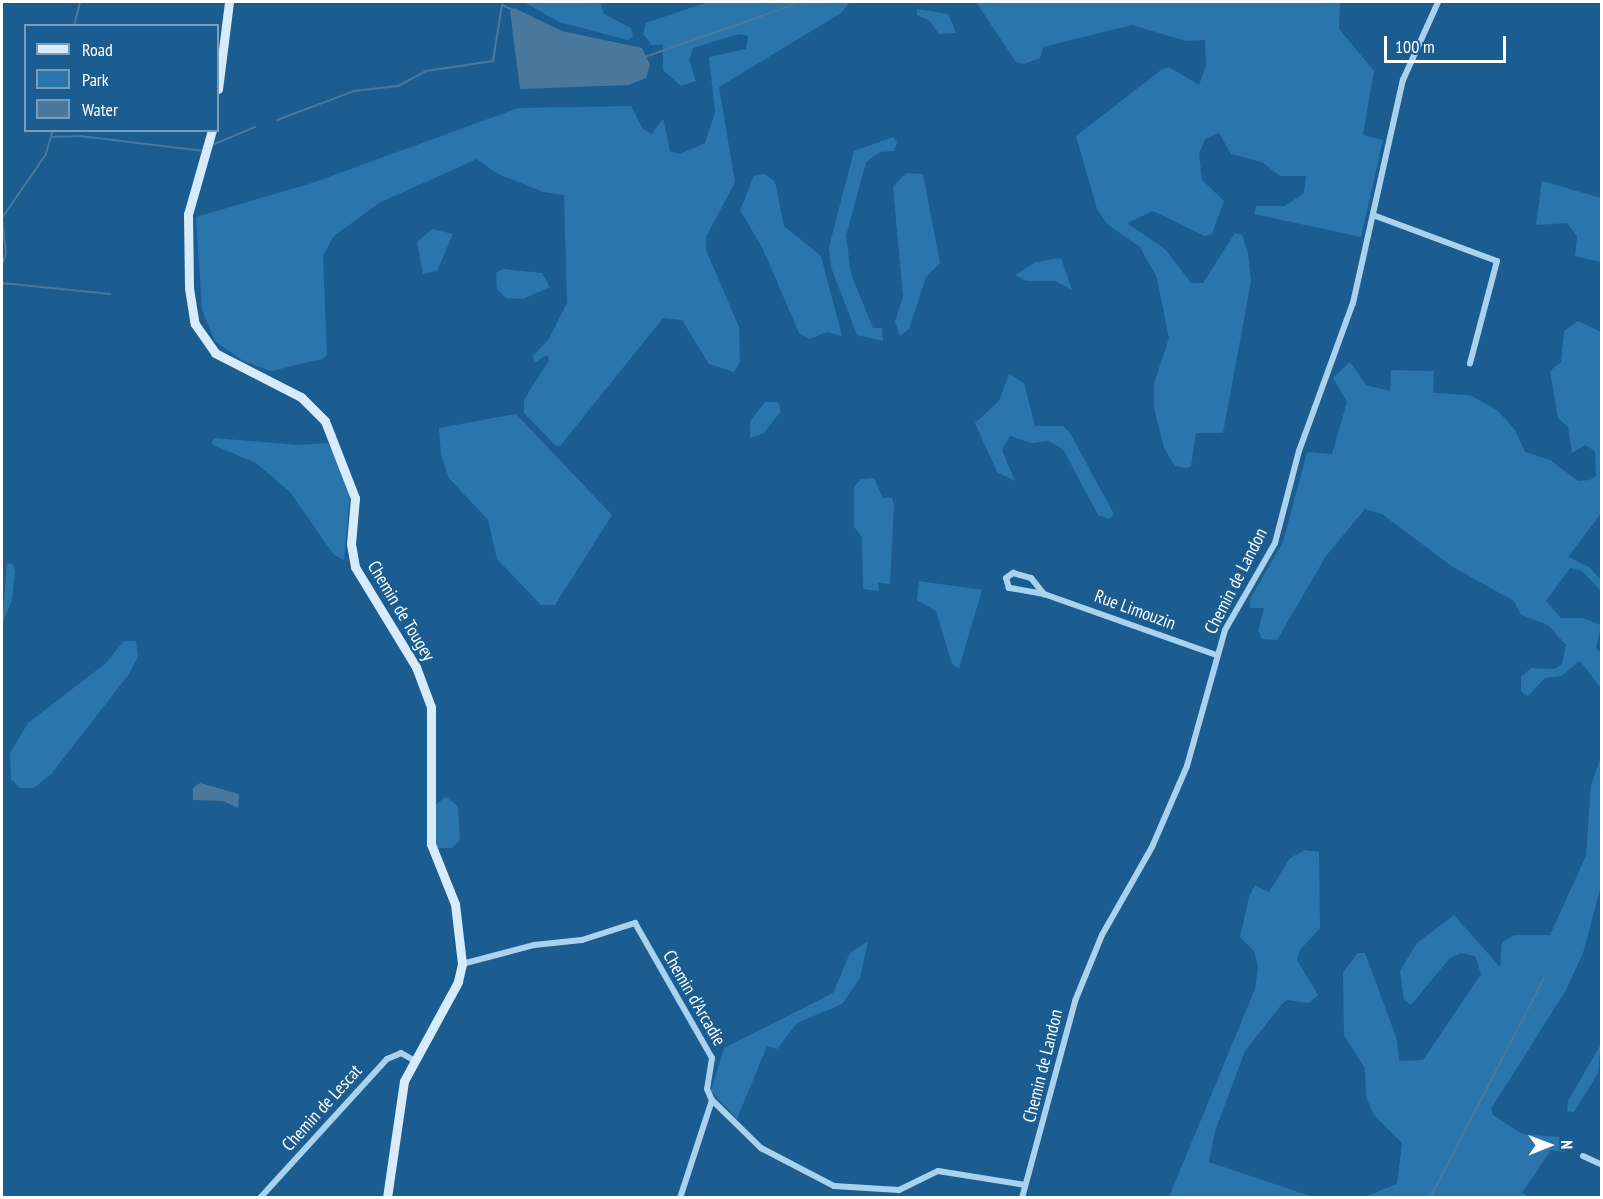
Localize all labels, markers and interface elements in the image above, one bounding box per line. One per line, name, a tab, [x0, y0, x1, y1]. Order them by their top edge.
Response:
legend	[24, 24, 219, 132]
scale bar	[1387, 24, 1508, 62]
text: 100 m	[1395, 35, 1435, 58]
text: Road	[82, 38, 113, 61]
text: Park	[82, 68, 109, 91]
text: Water	[82, 98, 118, 121]
street label: Chemin de Landon	[1200, 525, 1272, 637]
street label: Chemin de Tougey	[363, 557, 439, 665]
street label: Rue Limouzin	[1092, 585, 1178, 635]
street label: Chemin d'Arcadie	[658, 947, 730, 1049]
street label: Chemin de Landon	[1019, 1007, 1067, 1125]
street label: Chemin de Lescat	[278, 1060, 366, 1156]
north arrow	[1519, 1115, 1579, 1175]
text: N	[1557, 1140, 1577, 1149]

